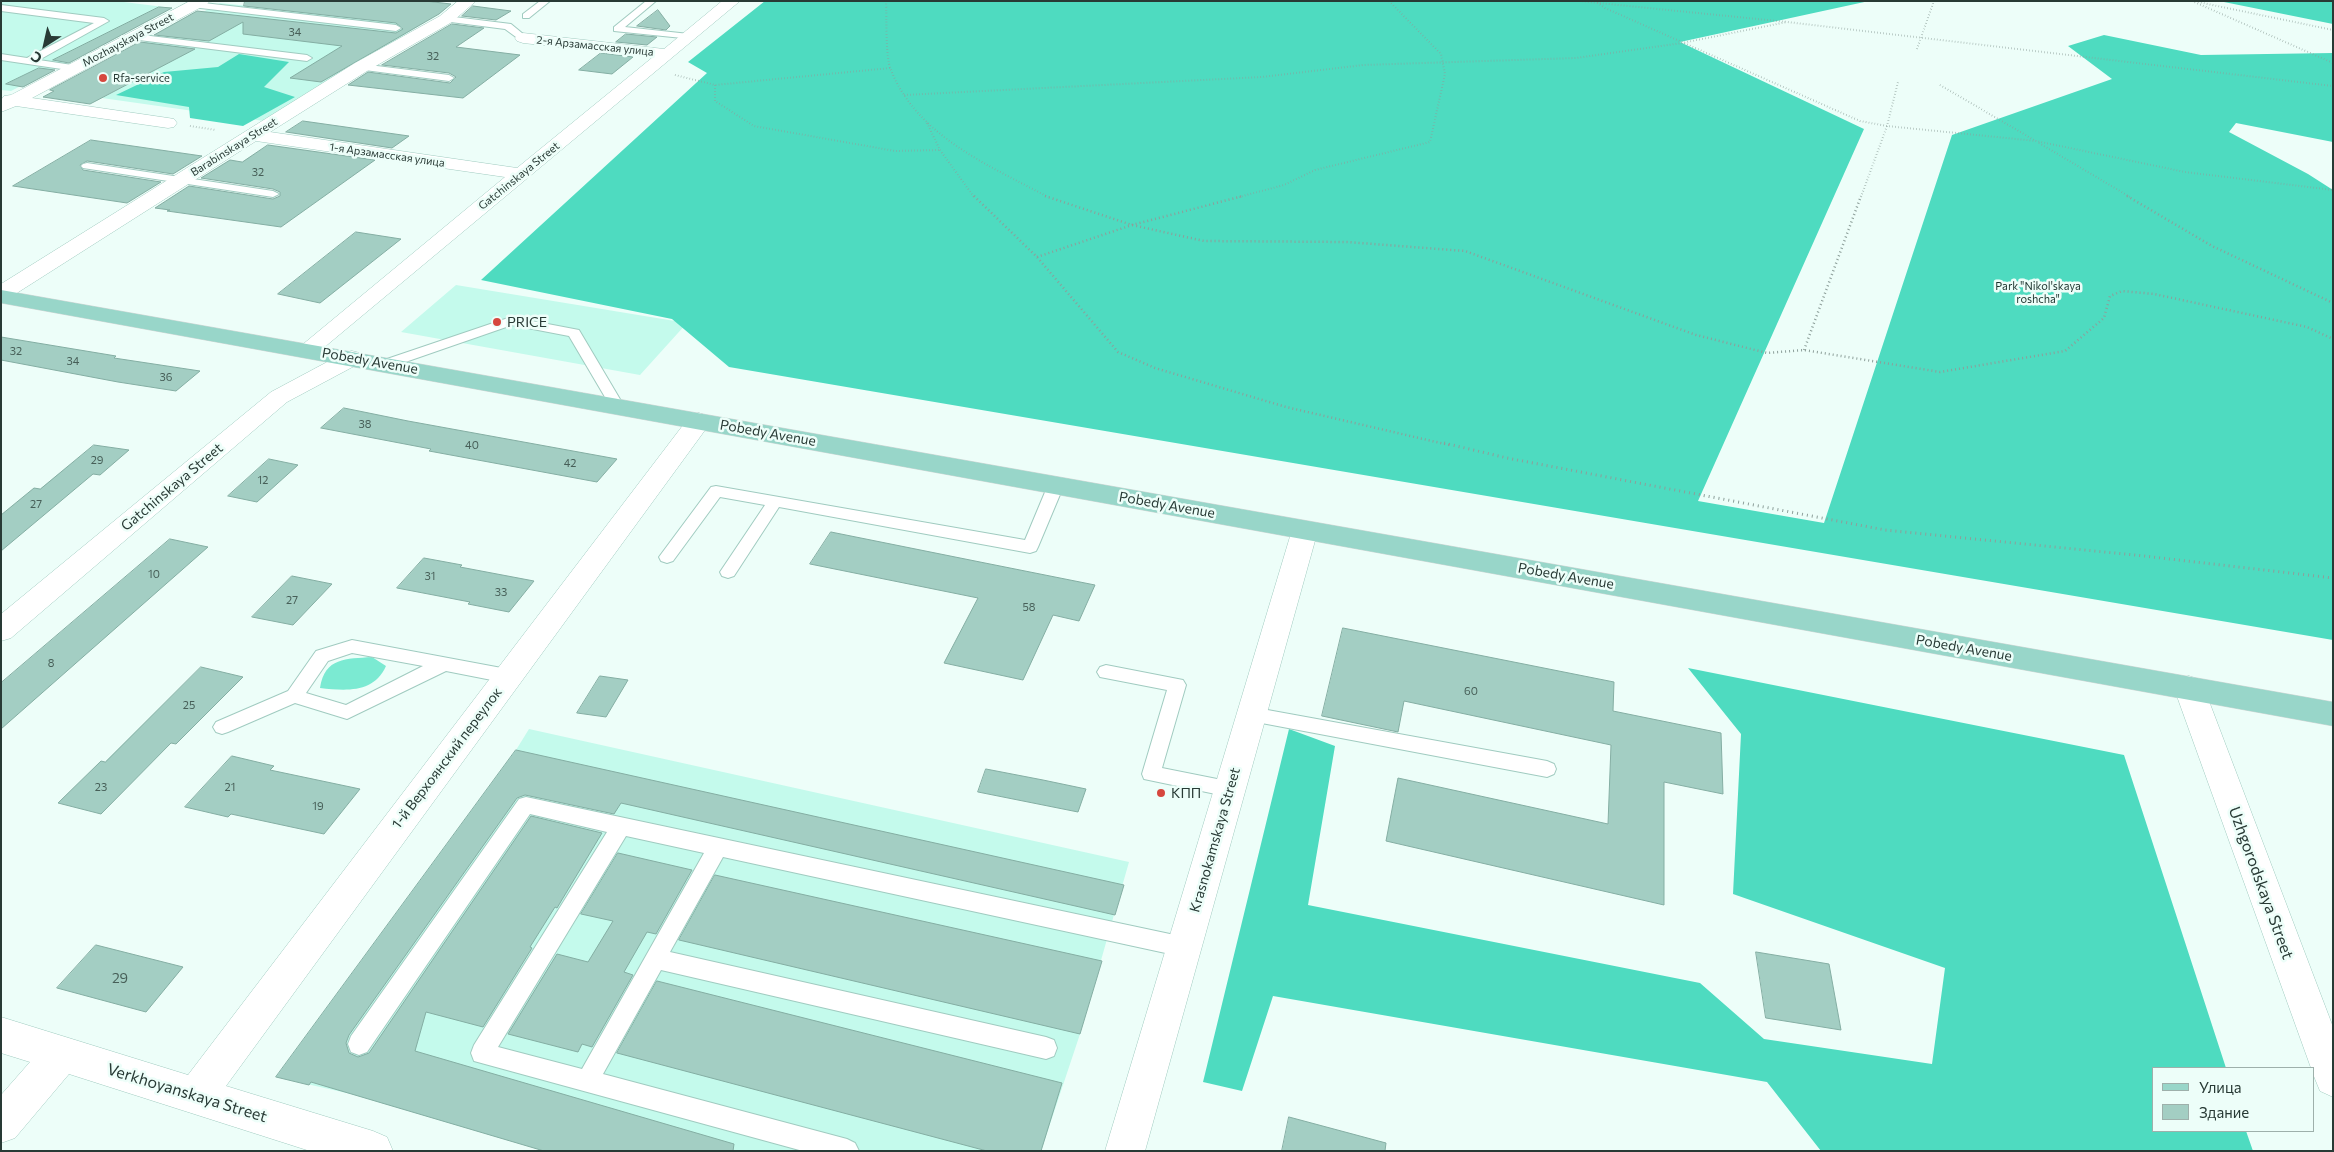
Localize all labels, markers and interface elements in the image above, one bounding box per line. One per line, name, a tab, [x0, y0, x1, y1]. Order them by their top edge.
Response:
street label: Mozhayskaya Street	[80, 10, 176, 70]
north arrow	[20, 20, 70, 70]
house number: 34	[289, 25, 301, 39]
street label: 2-я Арзамасская улица	[536, 33, 654, 59]
text: С	[27, 48, 45, 67]
house number: 32	[427, 49, 439, 63]
place label: Rfa-service	[113, 71, 170, 85]
marker: Rfa-service	[97, 72, 109, 84]
street label: Barabinskaya Street	[188, 115, 280, 179]
street label: Gatchinskaya Street	[476, 139, 562, 213]
street label: 1-я Арзамасская улица	[329, 140, 445, 170]
house number: 32	[252, 165, 264, 179]
park label: Park "Nikol'skaya roshcha"	[1995, 279, 2081, 305]
place label: PRICE	[507, 314, 547, 330]
marker: PRICE	[491, 316, 503, 328]
house number: 32	[10, 344, 22, 358]
street label: Pobedy Avenue	[321, 344, 419, 378]
house number: 34	[67, 354, 79, 368]
house number: 36	[160, 370, 172, 384]
street label: Pobedy Avenue	[719, 416, 817, 450]
house number: 38	[359, 417, 371, 431]
house number: 40	[465, 438, 479, 452]
street label: Gatchinskaya Street	[118, 440, 226, 534]
house number: 29	[91, 453, 103, 467]
house number: 42	[564, 456, 576, 470]
house number: 12	[258, 473, 268, 487]
street label: Pobedy Avenue	[1118, 488, 1216, 522]
house number: 27	[30, 497, 42, 511]
street label: Pobedy Avenue	[1517, 559, 1615, 593]
house number: 10	[148, 567, 160, 581]
house number: 31	[425, 569, 435, 583]
house number: 33	[495, 585, 507, 599]
house number: 27	[286, 593, 298, 607]
house number: 58	[1023, 600, 1035, 614]
street label: Pobedy Avenue	[1915, 631, 2013, 665]
house number: 8	[48, 656, 54, 670]
street label: 1-й Верхоянский переулок	[388, 684, 506, 832]
house number: 60	[1464, 684, 1478, 698]
house number: 25	[183, 698, 195, 712]
street label: Krasnokamskaya Street	[1186, 766, 1244, 914]
house number: 23	[95, 780, 107, 794]
house number: 21	[225, 780, 235, 794]
place label: КПП	[1171, 785, 1201, 801]
marker: КПП	[1155, 787, 1167, 799]
house number: 19	[312, 799, 324, 813]
street label: Uzhgorodskaya Street	[2224, 804, 2298, 962]
house number: 29	[112, 970, 128, 986]
street label: Verkhoyanskaya Street	[105, 1059, 269, 1127]
legend	[2152, 1067, 2314, 1132]
text: Улица	[2199, 1078, 2241, 1096]
text: Здание	[2199, 1103, 2249, 1121]

